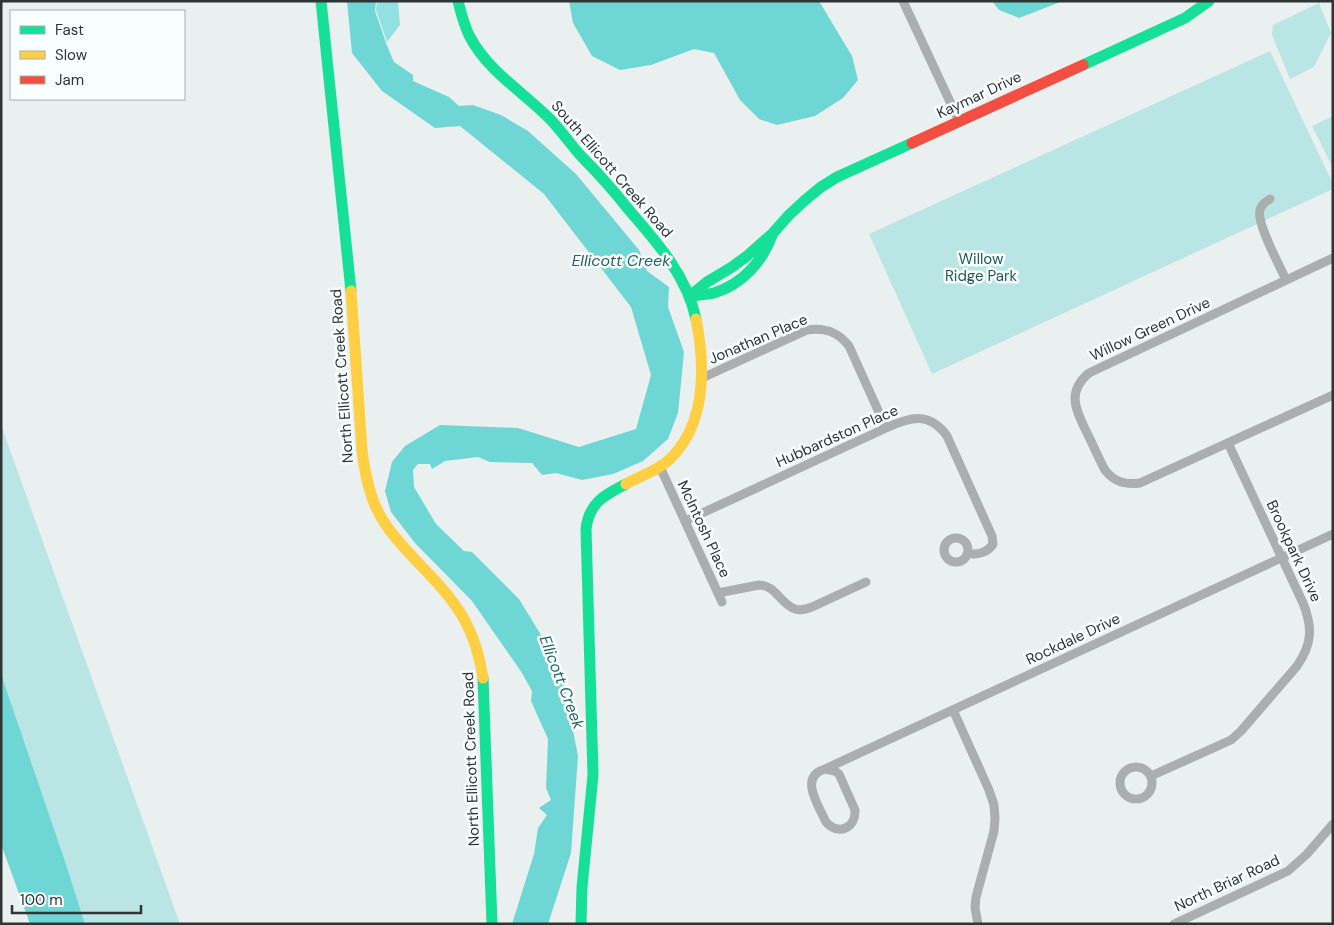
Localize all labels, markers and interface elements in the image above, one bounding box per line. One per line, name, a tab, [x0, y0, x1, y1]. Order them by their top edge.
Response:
legend	[10, 10, 185, 100]
text: Fast	[55, 20, 84, 40]
text: Slow	[55, 45, 88, 65]
street label: Kaymar Drive	[933, 67, 1025, 123]
text: Jam	[55, 70, 84, 90]
street label: South Ellicott Creek Road	[547, 96, 677, 242]
park label: Willow Ridge Park	[945, 249, 1017, 286]
water label: Ellicott Creek	[572, 250, 671, 271]
street label: North Ellicott Creek Road	[326, 288, 358, 464]
street label: Willow Green Drive	[1087, 292, 1213, 366]
street label: Jonathan Place	[706, 309, 810, 369]
street label: Hubbardston Place	[773, 400, 901, 472]
street label: McIntosh Place	[673, 477, 735, 581]
street label: Brookpark Drive	[1262, 497, 1326, 605]
street label: Rockdale Drive	[1023, 608, 1123, 670]
water label: Ellicott Creek	[535, 632, 590, 733]
street label: North Ellicott Creek Road	[458, 671, 484, 847]
street label: North Briar Road	[1171, 850, 1283, 916]
scale bar	[12, 882, 141, 914]
text: 100 m	[20, 890, 63, 910]

